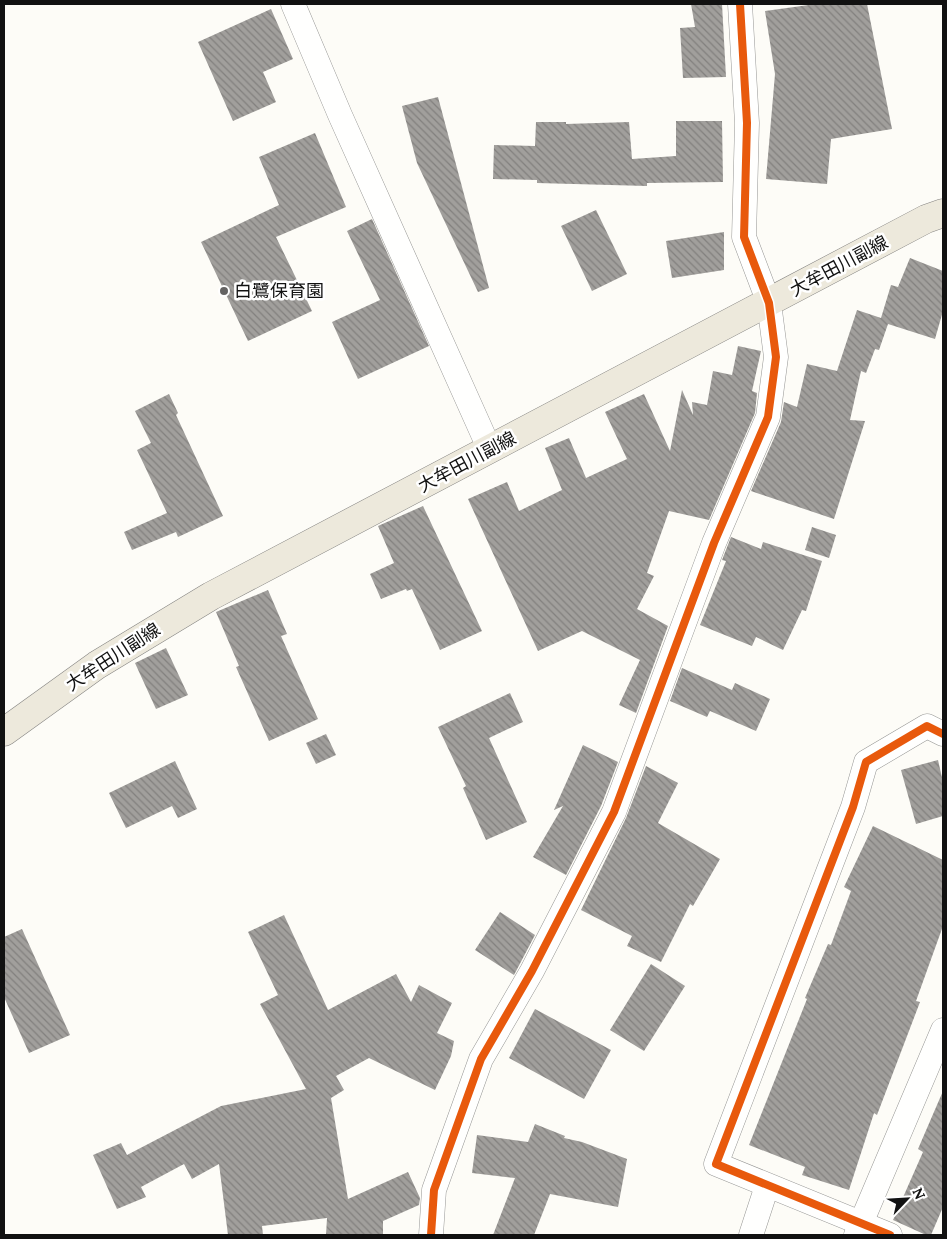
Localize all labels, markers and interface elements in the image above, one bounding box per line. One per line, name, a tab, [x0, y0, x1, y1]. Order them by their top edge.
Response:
street label: 大牟田川副線	[786, 230, 892, 301]
place label: 白鷺保育園	[234, 279, 324, 302]
marker: 白鷺保育園	[218, 285, 230, 297]
street label: 大牟田川副線	[414, 426, 520, 497]
street label: 大牟田川副線	[61, 618, 164, 696]
north arrow	[882, 1174, 932, 1224]
text: N	[908, 1185, 929, 1202]

